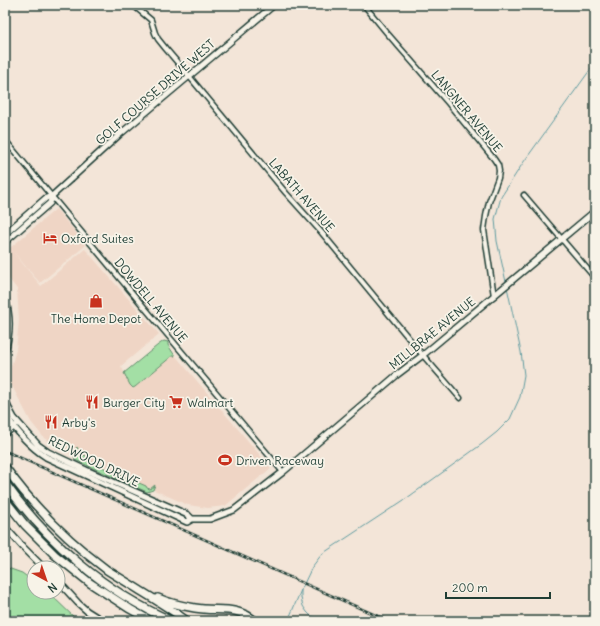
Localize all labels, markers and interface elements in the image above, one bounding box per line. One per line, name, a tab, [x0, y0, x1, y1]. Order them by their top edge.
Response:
street label: GOLF COURSE DRIVE WEST	[92, 36, 218, 148]
street label: LANGNER AVENUE	[428, 67, 506, 155]
street label: LABATH AVENUE	[266, 155, 338, 235]
hotel icon: Oxford Suites	[42, 230, 58, 246]
place label: Oxford Suites	[61, 231, 134, 246]
street label: DOWDELL AVENUE	[111, 255, 191, 345]
shop icon: The Home Depot	[88, 293, 104, 309]
street label: MILLBRAE AVENUE	[386, 294, 478, 372]
place label: The Home Depot	[51, 311, 141, 326]
restaurant icon: Burger City	[84, 394, 100, 410]
supermarket icon: Walmart	[168, 394, 184, 410]
place label: Burger City	[103, 395, 165, 410]
place label: Walmart	[187, 395, 233, 410]
restaurant icon: Arby's	[43, 414, 59, 430]
place label: Arby's	[62, 415, 96, 430]
street label: REDWOOD DRIVE	[46, 432, 142, 490]
sports icon: Driven Raceway	[217, 452, 233, 468]
place label: Driven Raceway	[236, 453, 324, 468]
north arrow	[26, 560, 66, 600]
scale bar	[446, 574, 550, 600]
text: N	[45, 580, 60, 595]
text: 200 m	[452, 580, 488, 595]

